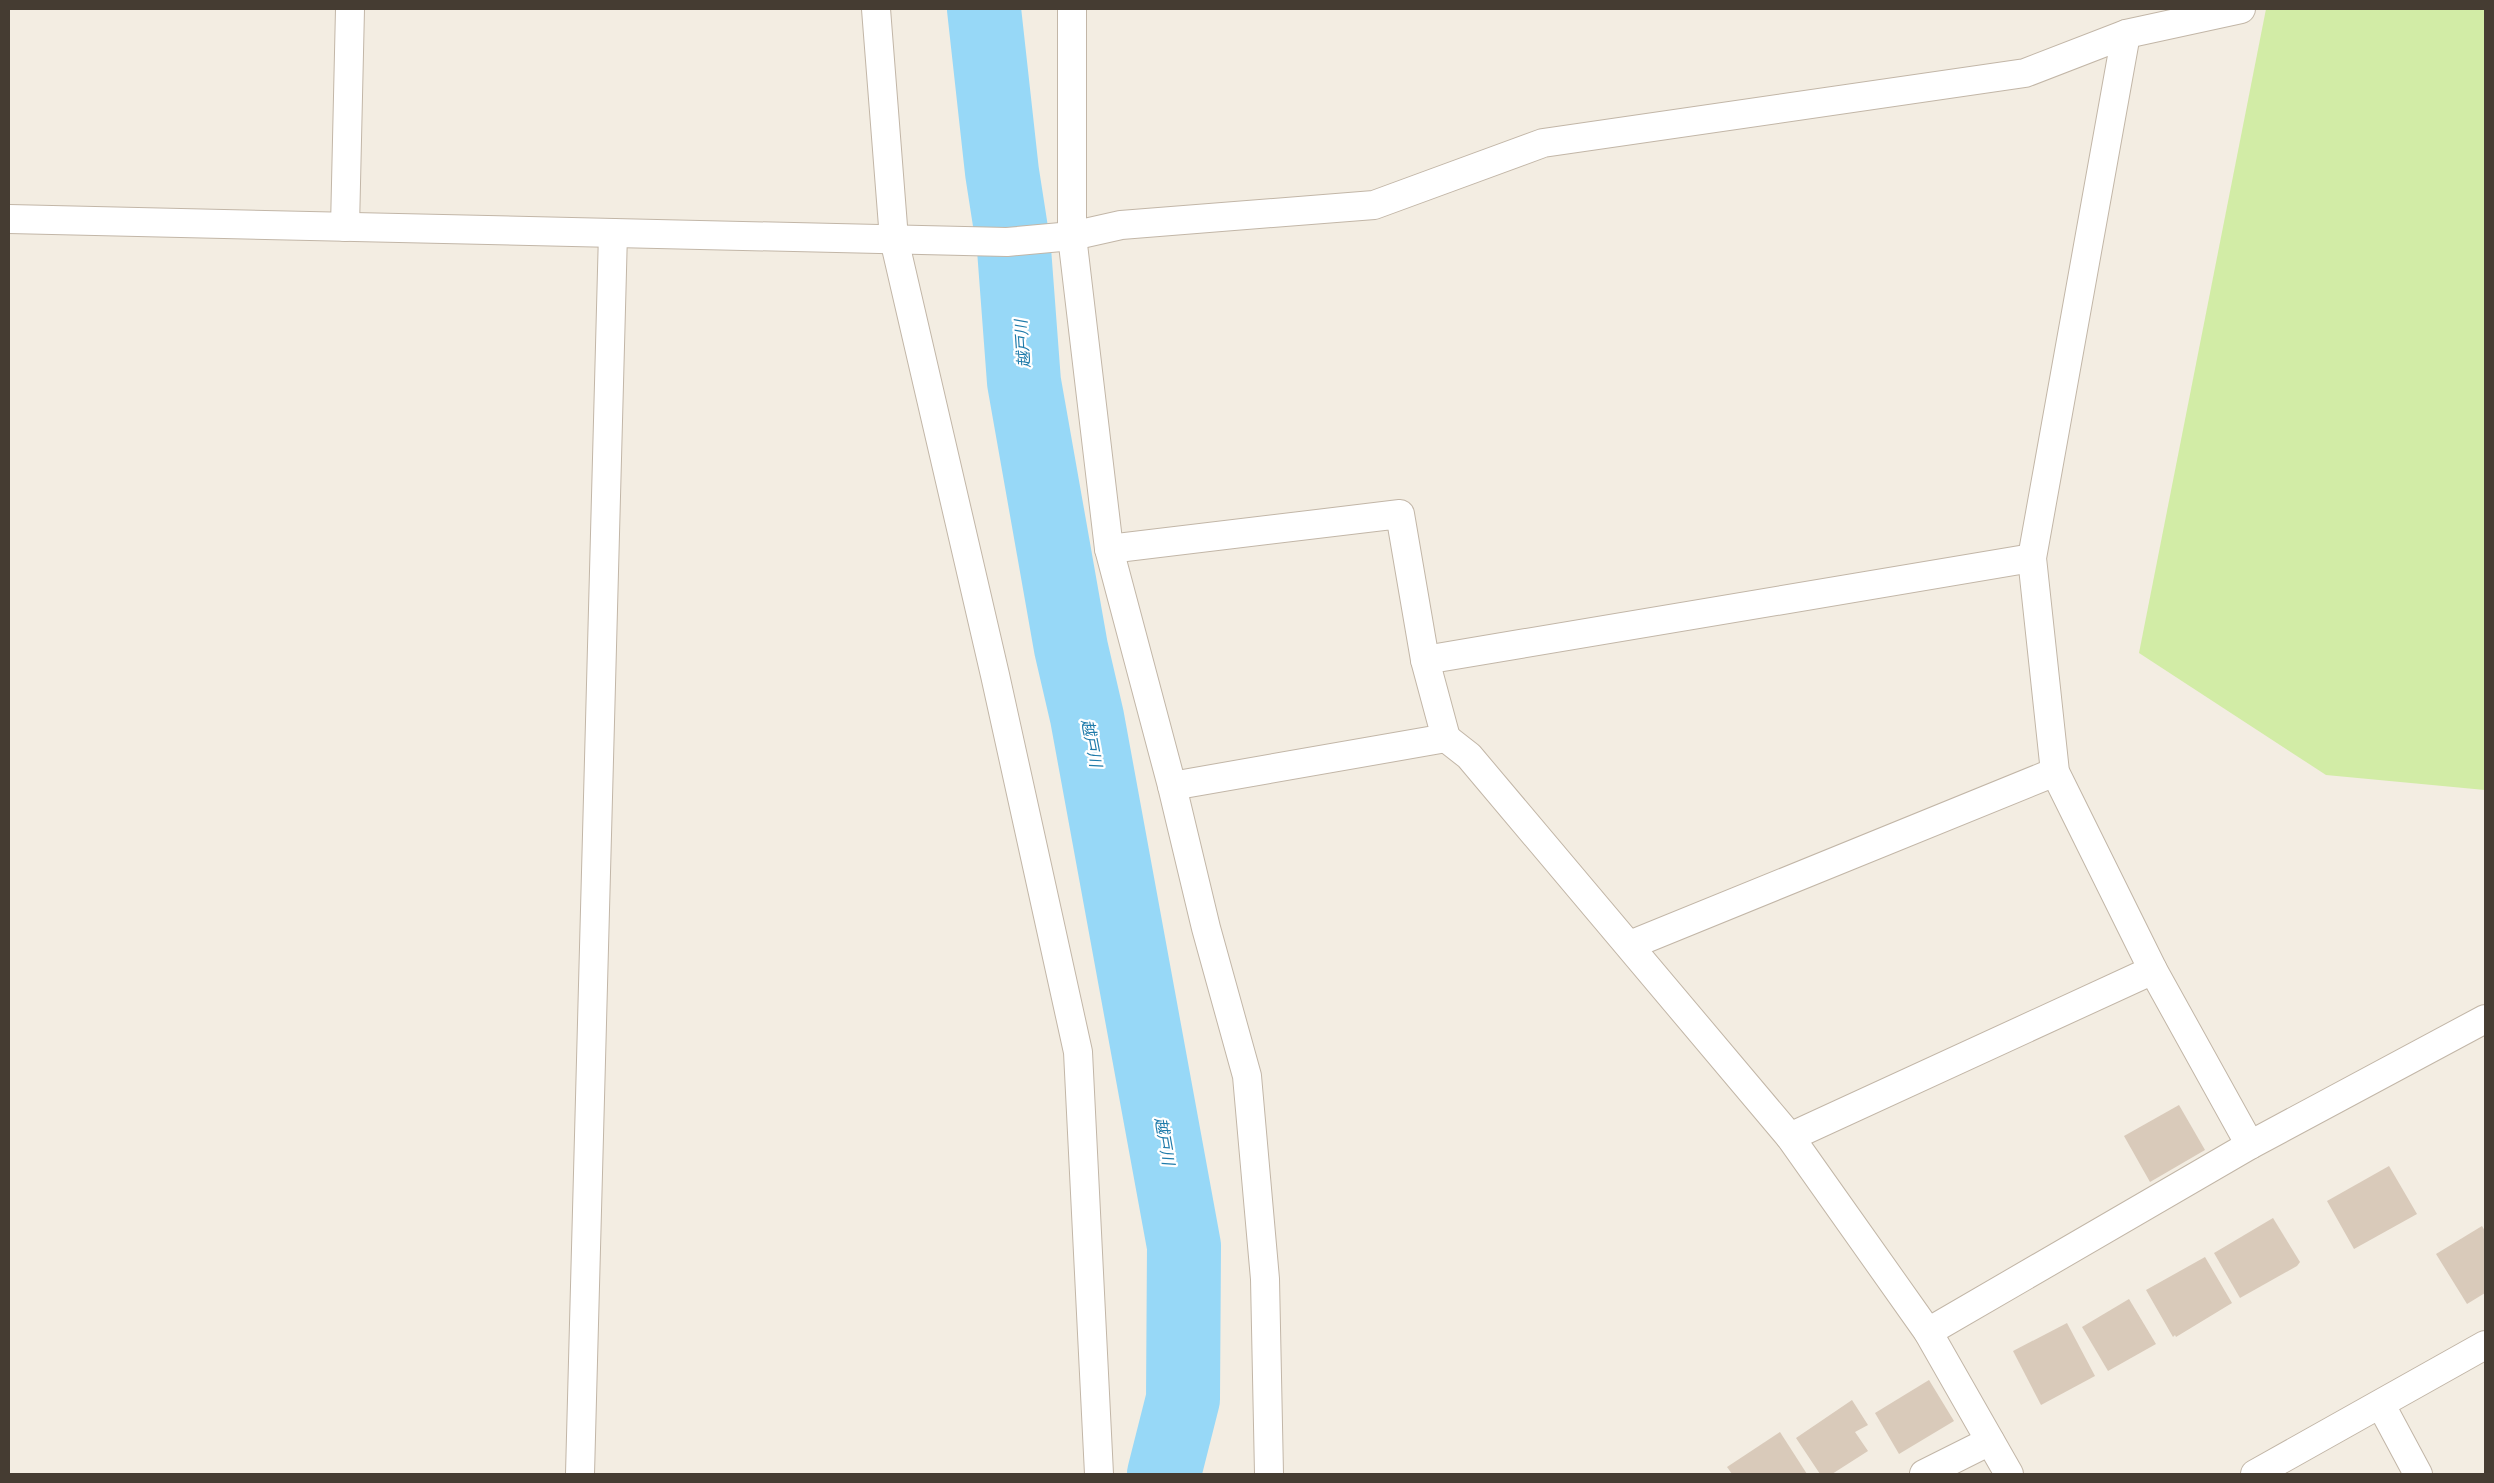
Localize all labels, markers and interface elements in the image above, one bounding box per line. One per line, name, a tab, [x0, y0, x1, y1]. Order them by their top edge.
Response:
water label: 越戸川	[1009, 317, 1036, 369]
water label: 越戸川	[1076, 717, 1108, 771]
water label: 越戸川	[1149, 1115, 1180, 1169]

